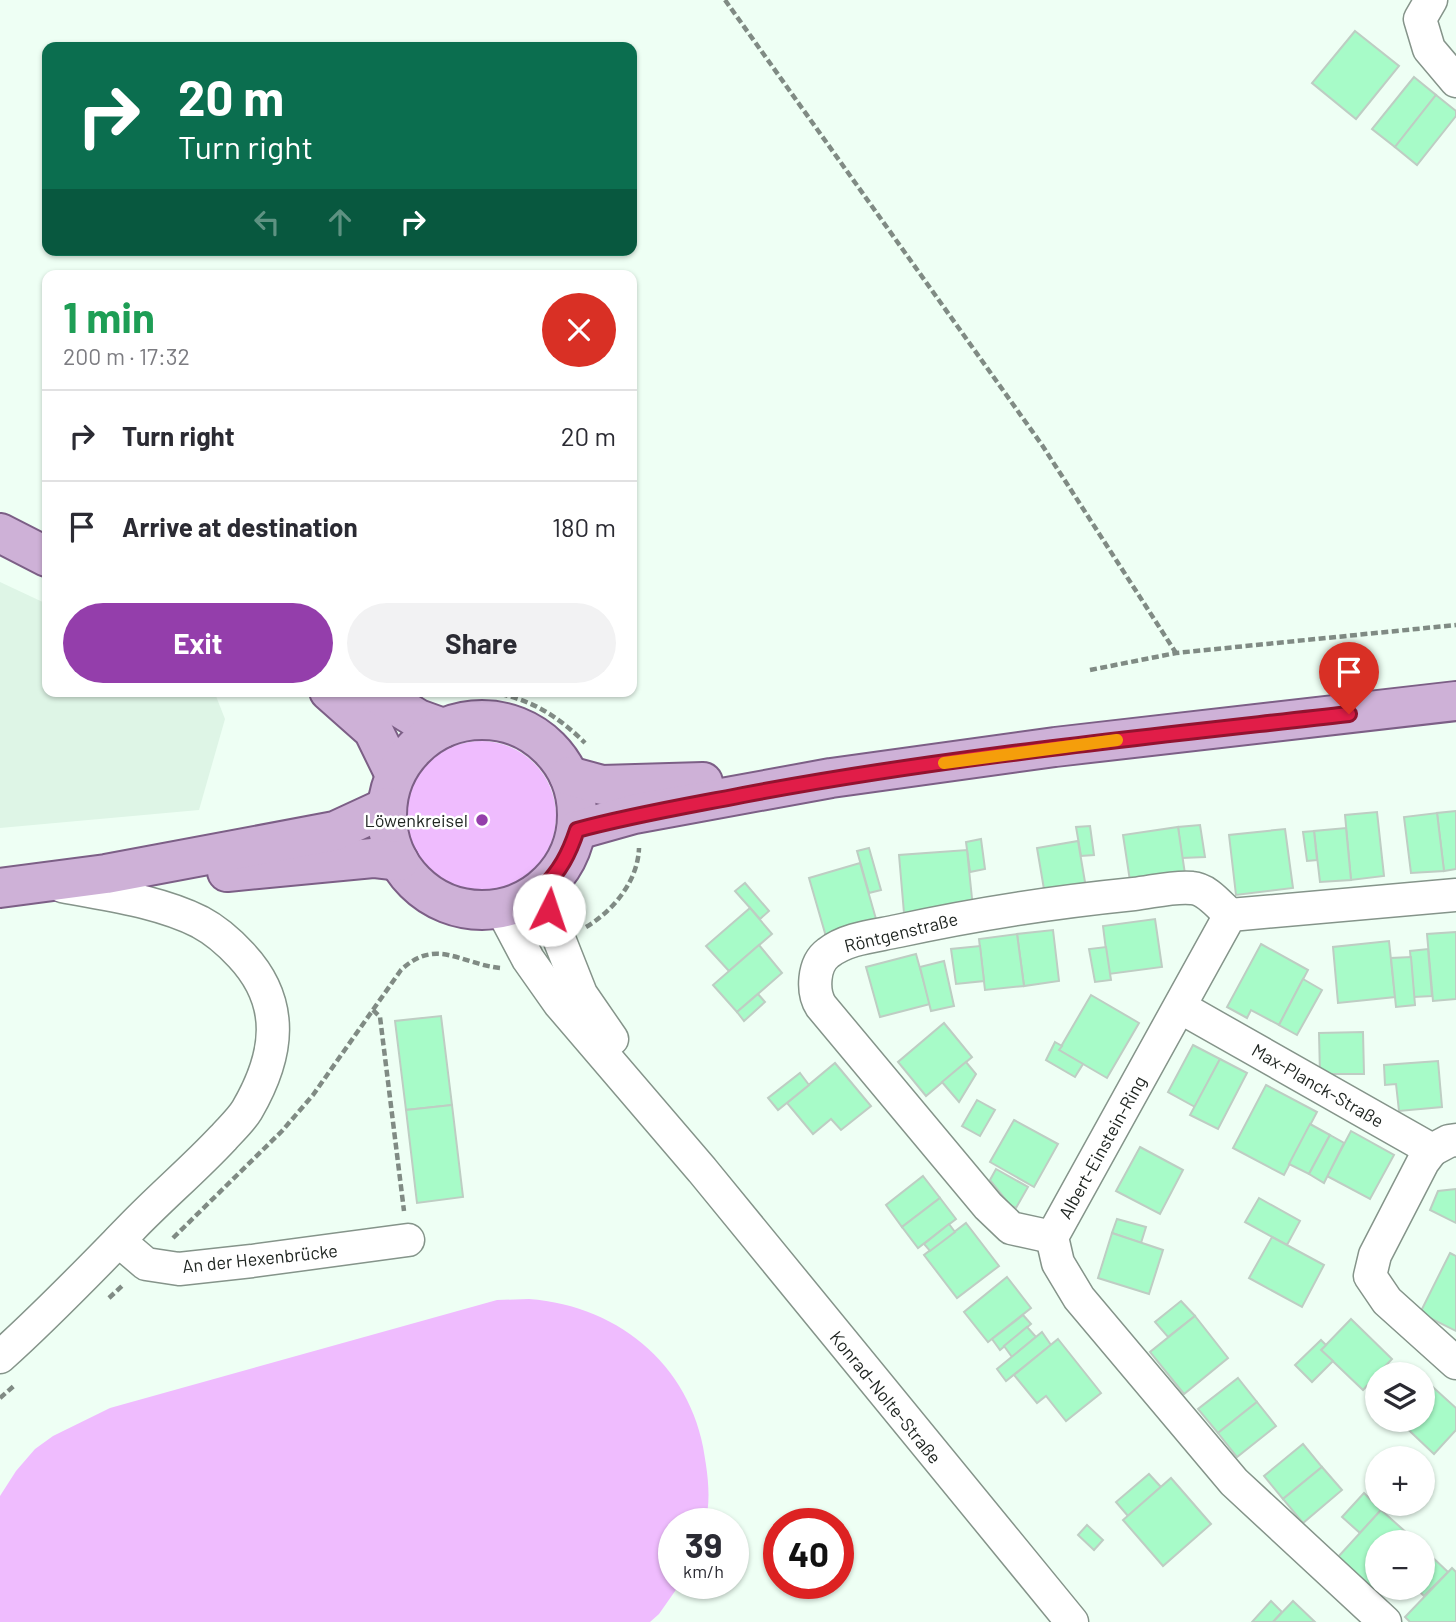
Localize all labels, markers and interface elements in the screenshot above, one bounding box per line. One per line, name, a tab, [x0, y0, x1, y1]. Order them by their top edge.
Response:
text: 20 m	[178, 67, 284, 126]
icon: right	[63, 70, 154, 161]
text: Turn right	[178, 127, 313, 165]
icon: left	[248, 203, 286, 241]
icon: ahead	[321, 203, 359, 241]
icon: right	[394, 203, 432, 241]
text: 1 min	[63, 291, 155, 341]
button: close	[542, 293, 616, 367]
text: 200 m · 17:32	[63, 342, 190, 370]
icon: right	[63, 417, 101, 455]
text: Turn right	[122, 420, 235, 451]
text: 20 m	[561, 420, 616, 451]
icon: arrive	[63, 508, 101, 546]
text: Arrive at destination	[122, 511, 358, 542]
text: 180 m	[552, 511, 616, 542]
button: Exit	[63, 603, 333, 683]
button: Share	[347, 603, 616, 683]
pin	[1319, 642, 1379, 714]
icon: arrive	[1330, 653, 1368, 691]
place label: Löwenkreisel	[364, 809, 468, 831]
marker: Löwenkreisel	[474, 812, 490, 828]
position arrow	[512, 873, 586, 947]
street label: Röntgenstraße	[842, 907, 960, 957]
street label: Max-Planck-Straße	[1248, 1038, 1388, 1132]
street label: Albert-Einstein-Ring	[1053, 1071, 1151, 1223]
street label: An der Hexenbrücke	[181, 1239, 339, 1277]
street label: Konrad-Nolte-Straße	[826, 1326, 946, 1468]
map controls	[1365, 1362, 1435, 1600]
button: layers	[1365, 1362, 1435, 1432]
button: +	[1365, 1446, 1435, 1516]
speed limit sign: 40	[763, 1508, 854, 1599]
text: 39	[685, 1523, 722, 1565]
button: −	[1365, 1530, 1435, 1600]
text: km/h	[683, 1560, 724, 1582]

